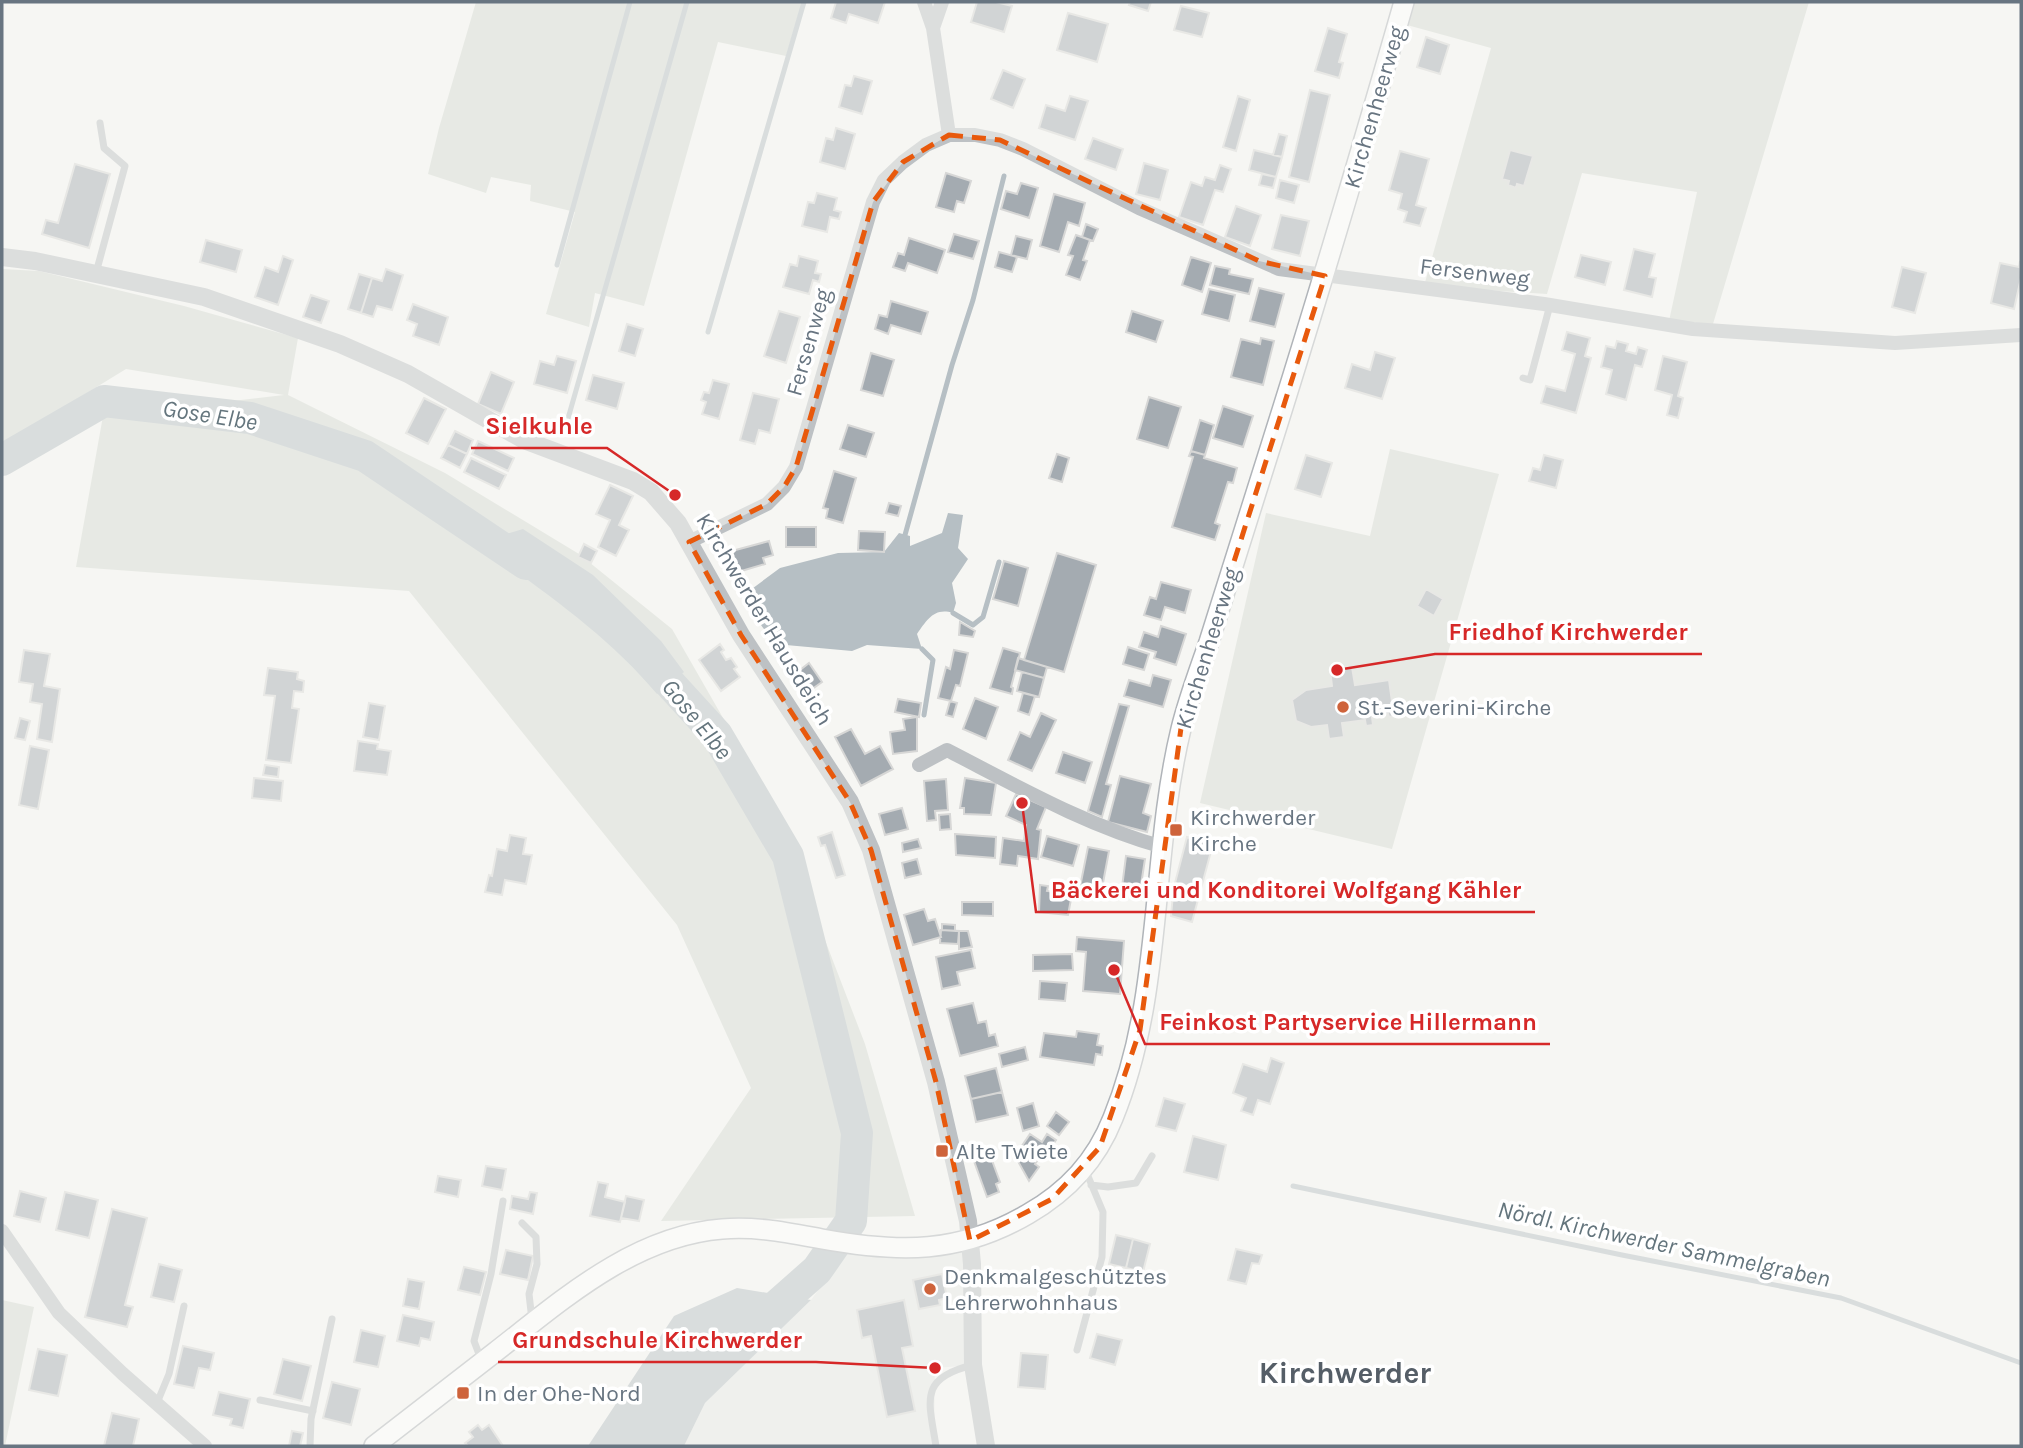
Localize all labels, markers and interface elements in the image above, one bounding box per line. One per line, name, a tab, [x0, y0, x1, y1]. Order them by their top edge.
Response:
street label: Kirchenheerweg	[1338, 23, 1411, 192]
street label: Fersenweg	[1418, 252, 1532, 293]
street label: Fersenweg	[780, 285, 837, 399]
water label: Gose Elbe	[161, 394, 259, 436]
callout: Sielkuhle	[471, 403, 607, 448]
text: Sielkuhle	[485, 412, 593, 440]
street label: Kirchwerder Hausdeich	[690, 508, 839, 730]
street label: Kirchenheerweg	[1170, 564, 1245, 732]
callout: Friedhof Kirchwerder	[1435, 609, 1702, 654]
text: Friedhof Kirchwerder	[1448, 618, 1688, 646]
water label: Gose Elbe	[656, 673, 738, 765]
place label: St.-Severini-Kirche	[1357, 694, 1551, 721]
marker: St.-Severini-Kirche	[1335, 699, 1351, 715]
place label: Kirchwerder Kirche	[1190, 804, 1316, 857]
marker: Kirchwerder Kirche	[1168, 822, 1184, 838]
callout: Bäckerei und Konditorei Wolfgang Kähler	[1036, 867, 1535, 912]
text: Bäckerei und Konditorei Wolfgang Kähler	[1051, 876, 1522, 904]
callout: Feinkost Partyservice Hillermann	[1145, 999, 1550, 1044]
text: Feinkost Partyservice Hillermann	[1159, 1008, 1537, 1036]
place label: Alte Twiete	[956, 1138, 1068, 1165]
marker: Alte Twiete	[934, 1143, 950, 1159]
water label: Nördl. Kirchwerder Sammelgraben	[1495, 1195, 1833, 1293]
place label: Denkmalgeschütztes Lehrerwohnhaus	[944, 1263, 1167, 1316]
marker: Denkmalgeschütztes Lehrerwohnhaus	[922, 1281, 938, 1297]
callout: Grundschule Kirchwerder	[498, 1317, 816, 1362]
text: Grundschule Kirchwerder	[512, 1326, 802, 1354]
district label: Kirchwerder	[1259, 1355, 1431, 1391]
place label: In der Ohe-Nord	[477, 1380, 641, 1407]
marker: In der Ohe-Nord	[455, 1385, 471, 1401]

